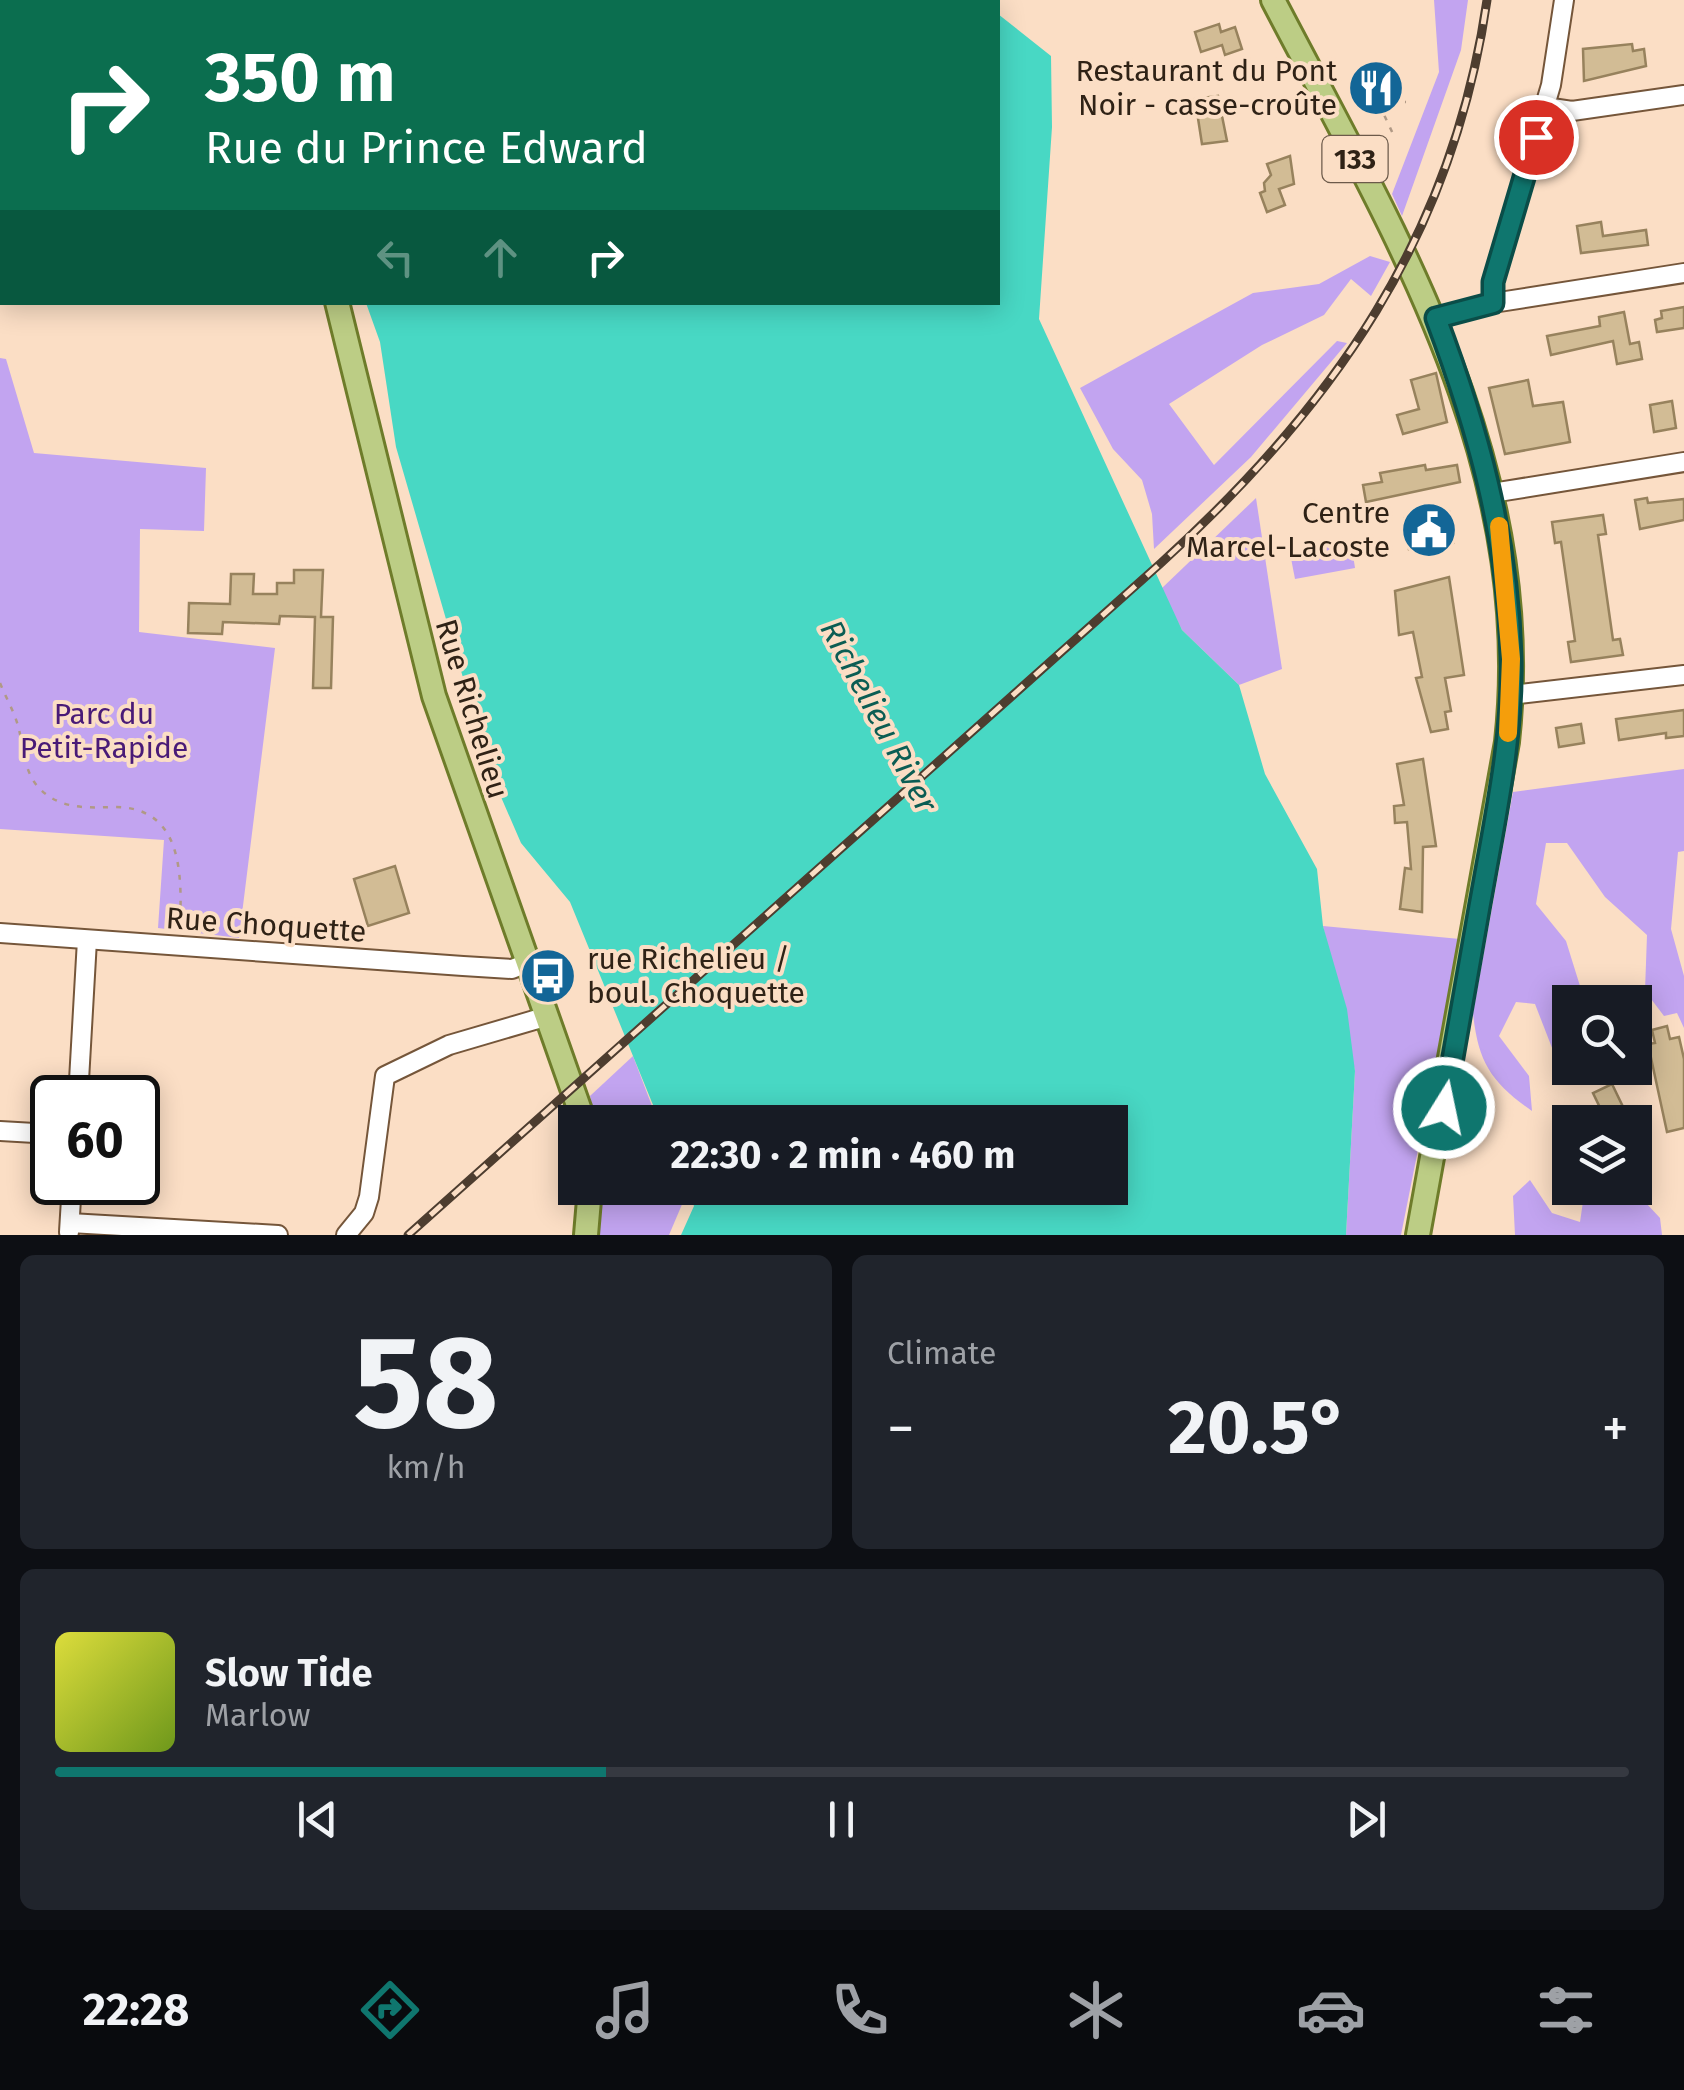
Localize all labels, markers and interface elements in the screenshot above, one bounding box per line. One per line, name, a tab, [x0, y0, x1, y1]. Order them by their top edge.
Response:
text: 350 m	[205, 36, 396, 120]
icon: right	[40, 40, 170, 170]
place label: Restaurant du Pont Noir - casse-croûte	[1076, 53, 1337, 123]
restaurant icon: Restaurant du Pont Noir - casse-croûte	[1346, 58, 1406, 118]
pin	[1494, 95, 1579, 180]
icon: arrive	[1509, 110, 1564, 165]
text: Rue du Prince Edward	[205, 121, 648, 175]
road number: 133	[1322, 136, 1388, 182]
icon: left	[368, 230, 423, 285]
icon: ahead	[473, 230, 528, 285]
icon: right	[578, 230, 633, 285]
place label: Centre Marcel-Lacoste	[1186, 495, 1390, 565]
public building icon: Centre Marcel-Lacoste	[1399, 500, 1459, 560]
water label: Richelieu River	[812, 613, 946, 820]
street label: Rue Richelieu	[428, 615, 516, 803]
park label: Parc du Petit-Rapide	[20, 696, 188, 766]
street label: Rue Choquette	[165, 900, 367, 950]
place label: rue Richelieu / boul. Choquette	[587, 941, 805, 1011]
bus stop icon: rue Richelieu / boul. Choquette	[518, 946, 578, 1006]
map controls	[1552, 985, 1652, 1205]
button: search	[1552, 985, 1652, 1085]
position arrow	[1392, 1056, 1496, 1160]
speed limit sign: 60	[30, 1075, 160, 1205]
button: layers	[1552, 1105, 1652, 1205]
text: 22:30 · 2 min · 460 m	[671, 1132, 1015, 1178]
text: 58	[353, 1305, 499, 1461]
text: Climate	[887, 1334, 996, 1372]
text: 20.5°	[1168, 1383, 1348, 1473]
text: −	[887, 1396, 915, 1462]
text: +	[1602, 1396, 1629, 1462]
text: km/h	[386, 1448, 466, 1486]
text: Slow Tide	[205, 1650, 373, 1696]
text: Marlow	[205, 1696, 311, 1734]
icon: previous	[290, 1792, 345, 1847]
icon: pause	[814, 1792, 869, 1847]
icon: next	[1339, 1792, 1394, 1847]
icon: directions	[355, 1975, 425, 2045]
icon: music	[590, 1975, 660, 2045]
icon: phone	[825, 1975, 895, 2045]
icon: climate	[1061, 1975, 1131, 2045]
icon: car	[1296, 1975, 1366, 2045]
icon: filters	[1531, 1975, 1601, 2045]
text: 22:28	[83, 1983, 189, 2037]

